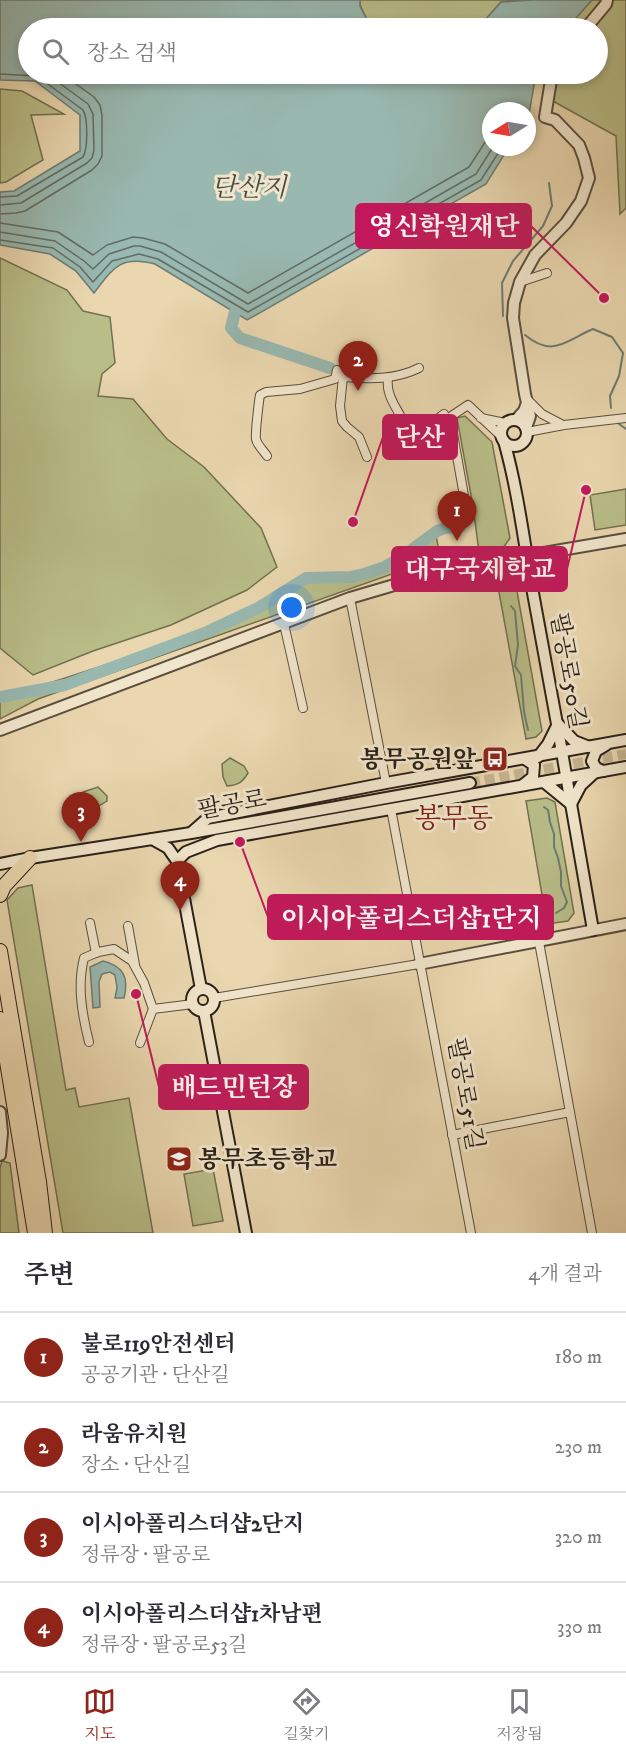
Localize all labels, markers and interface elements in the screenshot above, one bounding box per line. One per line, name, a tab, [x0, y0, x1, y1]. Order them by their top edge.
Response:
search box	[18, 18, 608, 84]
icon: search	[39, 35, 72, 68]
text: 장소 검색	[87, 40, 177, 67]
north arrow	[482, 102, 536, 156]
water label: 단산지	[211, 172, 289, 205]
callout: 영신학원재단	[356, 204, 531, 248]
text: 영신학원재단	[369, 211, 520, 244]
pin: 2	[338, 342, 378, 391]
callout: 단산	[383, 415, 457, 459]
text: 단산	[395, 422, 445, 455]
pin: 1	[438, 492, 476, 541]
callout: 대구국제학교	[392, 547, 567, 591]
text: 대구국제학교	[405, 554, 555, 587]
your location	[277, 593, 306, 622]
street label: 팔공로50길	[543, 611, 593, 732]
bus stop icon: 봉무공원앞	[480, 744, 510, 774]
place label: 봉무공원앞	[360, 745, 477, 775]
street label: 팔공로	[195, 784, 269, 826]
pin: 3	[62, 792, 100, 842]
district label: 봉무동	[415, 802, 493, 836]
pin: 4	[160, 862, 200, 911]
callout: 이시아폴리스더샵1단지	[268, 895, 553, 939]
text: 이시아폴리스더샵1단지	[281, 903, 541, 936]
street label: 팔공로51길	[440, 1036, 490, 1153]
callout: 배드민턴장	[159, 1065, 308, 1109]
text: 배드민턴장	[171, 1072, 298, 1105]
school or university icon: 봉무초등학교	[164, 1144, 194, 1174]
place label: 봉무초등학교	[198, 1145, 337, 1175]
text: 주변	[24, 1259, 74, 1292]
text: 4개 결과	[528, 1262, 602, 1287]
text: 불로119안전센터	[81, 1331, 236, 1358]
text: 1	[40, 1345, 47, 1370]
text: 180 m	[555, 1345, 602, 1370]
text: 공공기관 · 단산길	[81, 1363, 230, 1388]
text: 라움유치원	[81, 1421, 187, 1448]
text: 2	[39, 1435, 48, 1460]
text: 230 m	[555, 1435, 602, 1460]
text: 장소 · 단산길	[81, 1453, 191, 1478]
text: 이시아폴리스더샵2단지	[81, 1511, 304, 1538]
text: 3	[40, 1525, 47, 1550]
text: 320 m	[555, 1525, 602, 1550]
text: 정류장 · 팔공로	[81, 1543, 210, 1568]
text: 이시아폴리스더샵1차남편	[81, 1601, 323, 1628]
text: 4	[38, 1615, 49, 1640]
text: 330 m	[557, 1615, 602, 1640]
text: 정류장 · 팔공로53길	[81, 1633, 247, 1658]
tab: 지도	[83, 1685, 116, 1744]
tab: 길찾기	[283, 1685, 330, 1744]
tab: 저장됨	[496, 1685, 543, 1744]

